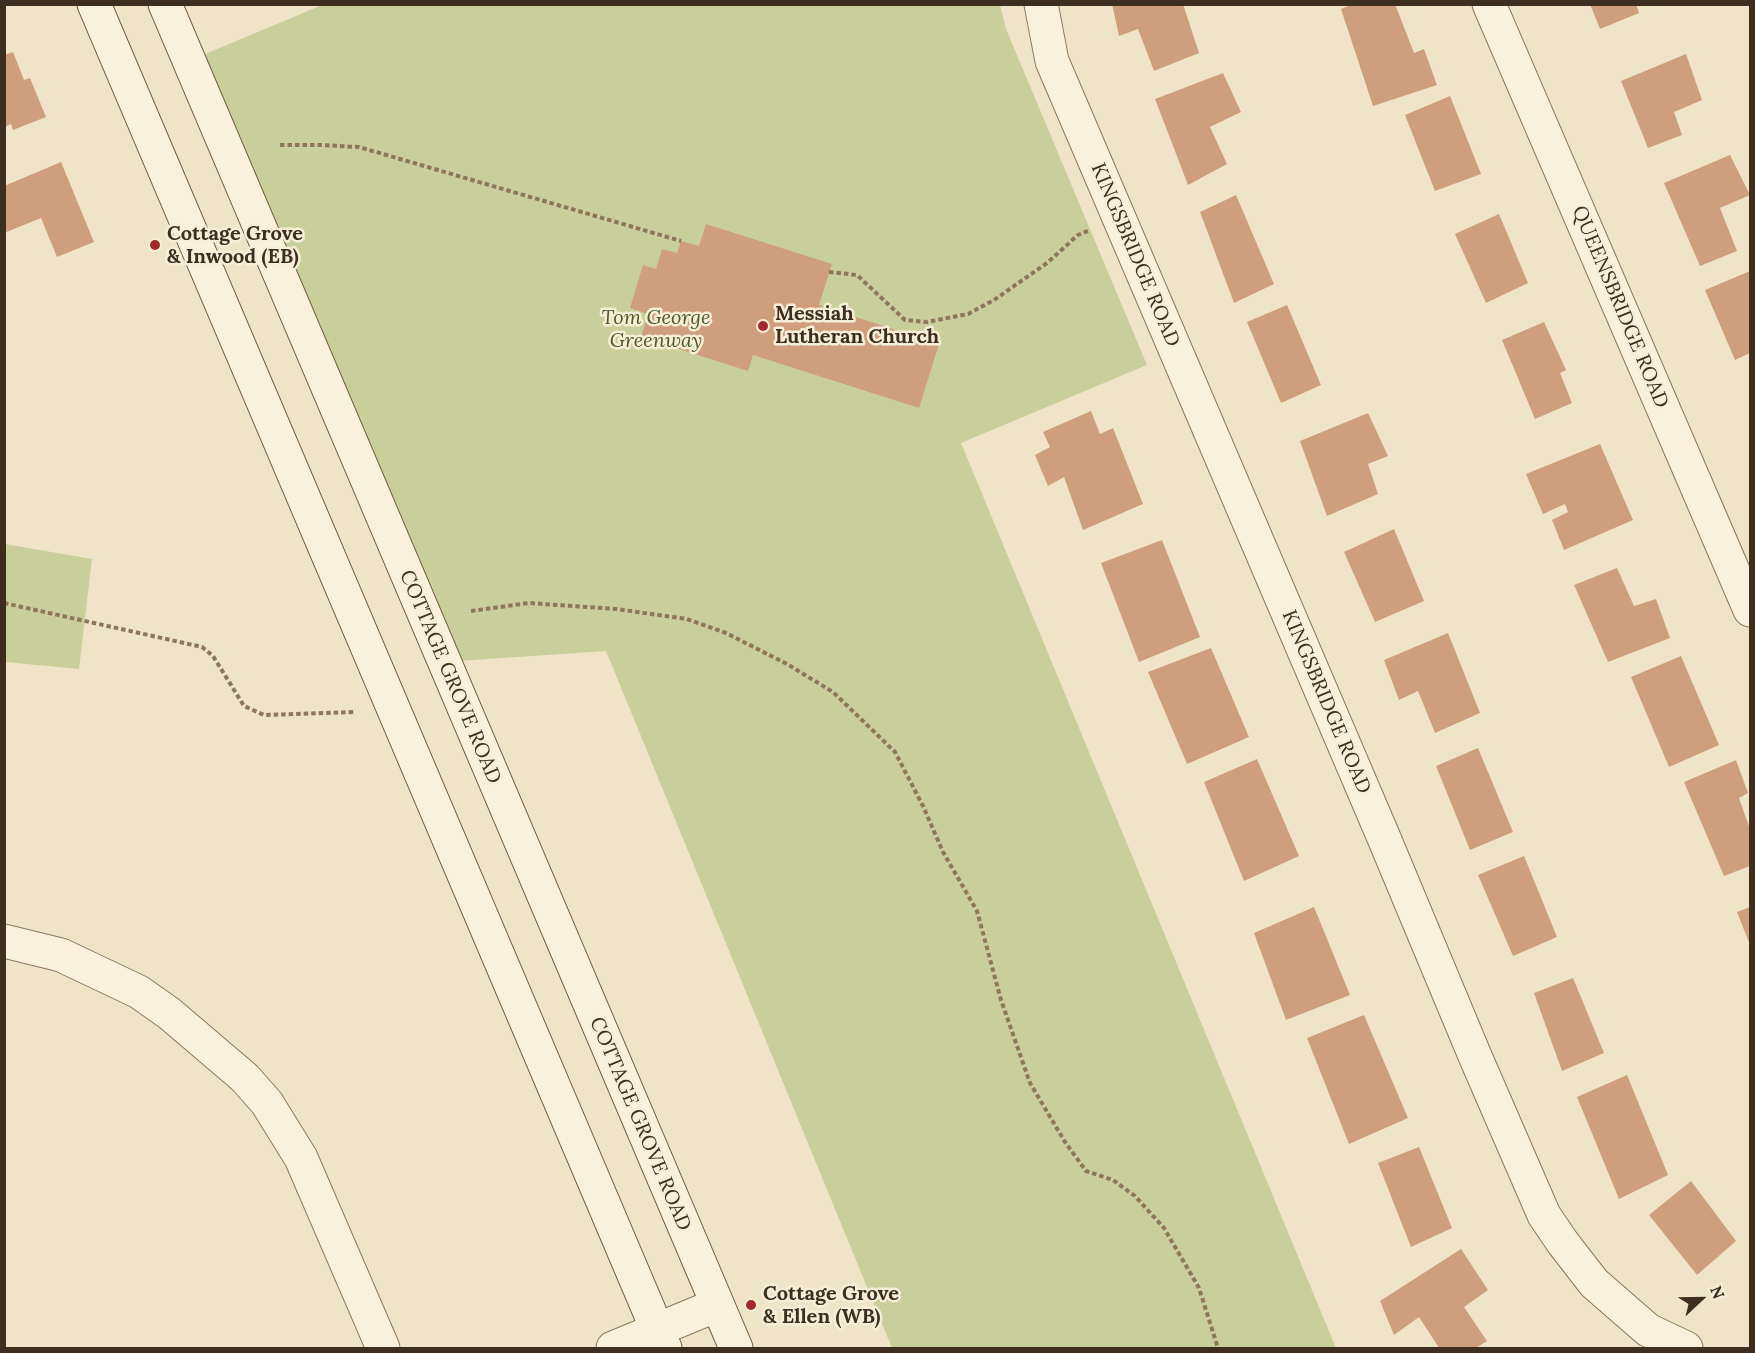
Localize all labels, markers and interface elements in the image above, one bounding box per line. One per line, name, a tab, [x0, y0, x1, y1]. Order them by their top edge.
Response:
street label: KINGSBRIDGE ROAD	[1085, 160, 1185, 350]
street label: QUEENSBRIDGE ROAD	[1567, 202, 1673, 412]
place label: Cottage Grove & Inwood (EB)	[167, 222, 303, 269]
marker: Cottage Grove & Inwood (EB)	[148, 238, 162, 252]
place label: Messiah Lutheran Church	[775, 302, 939, 349]
park label: Tom George Greenway	[602, 306, 710, 353]
marker: Messiah Lutheran Church	[756, 319, 770, 333]
street label: COTTAGE GROVE ROAD	[394, 567, 506, 787]
street label: KINGSBRIDGE ROAD	[1276, 607, 1376, 797]
street label: COTTAGE GROVE ROAD	[584, 1014, 696, 1234]
north arrow	[1671, 1269, 1731, 1329]
place label: Cottage Grove & Ellen (WB)	[763, 1282, 899, 1329]
text: N	[1706, 1283, 1729, 1302]
marker: Cottage Grove & Ellen (WB)	[744, 1298, 758, 1312]

